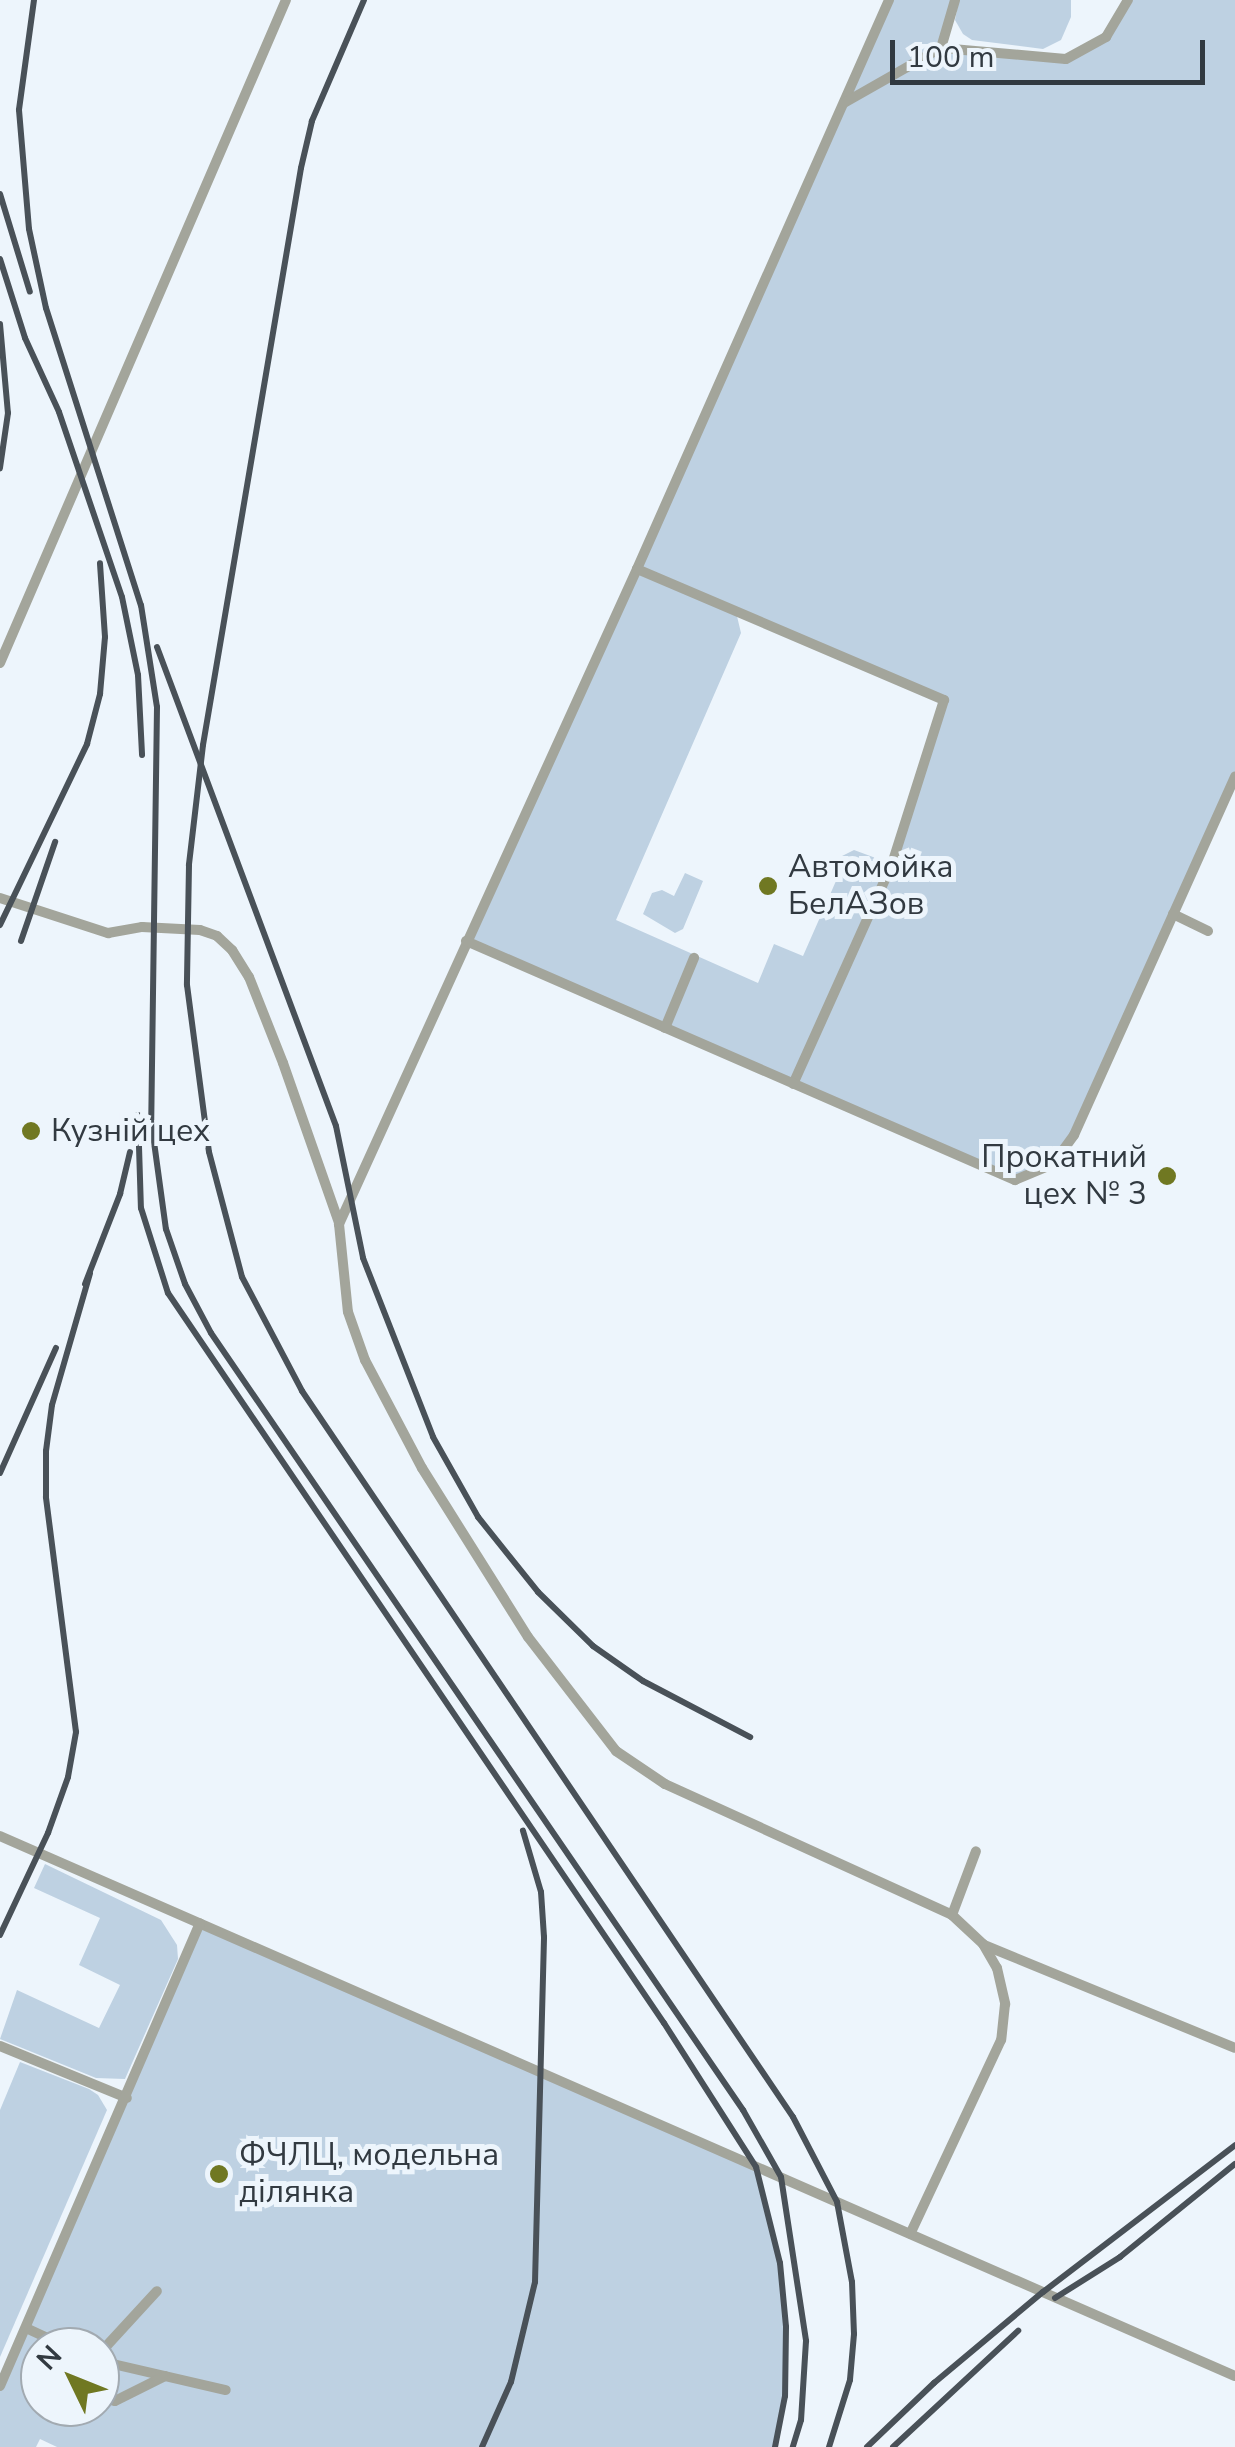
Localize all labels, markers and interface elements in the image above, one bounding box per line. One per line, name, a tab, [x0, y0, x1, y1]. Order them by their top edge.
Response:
scale bar	[895, 20, 1210, 82]
text: 100 m	[907, 37, 994, 78]
place label: Автомойка БелАЗов	[788, 849, 953, 924]
marker: Автомойка БелАЗов	[757, 875, 779, 897]
place label: Кузній цех	[51, 1112, 210, 1150]
marker: Кузній цех	[20, 1120, 42, 1142]
place label: Прокатний цех № 3	[981, 1139, 1147, 1214]
marker: Прокатний цех № 3	[1156, 1165, 1178, 1187]
place label: ФЧЛЦ, модельна ділянка	[239, 2137, 499, 2212]
marker: ФЧЛЦ, модельна ділянка	[208, 2163, 230, 2185]
north arrow	[20, 2327, 120, 2427]
text: N	[28, 2337, 71, 2379]

